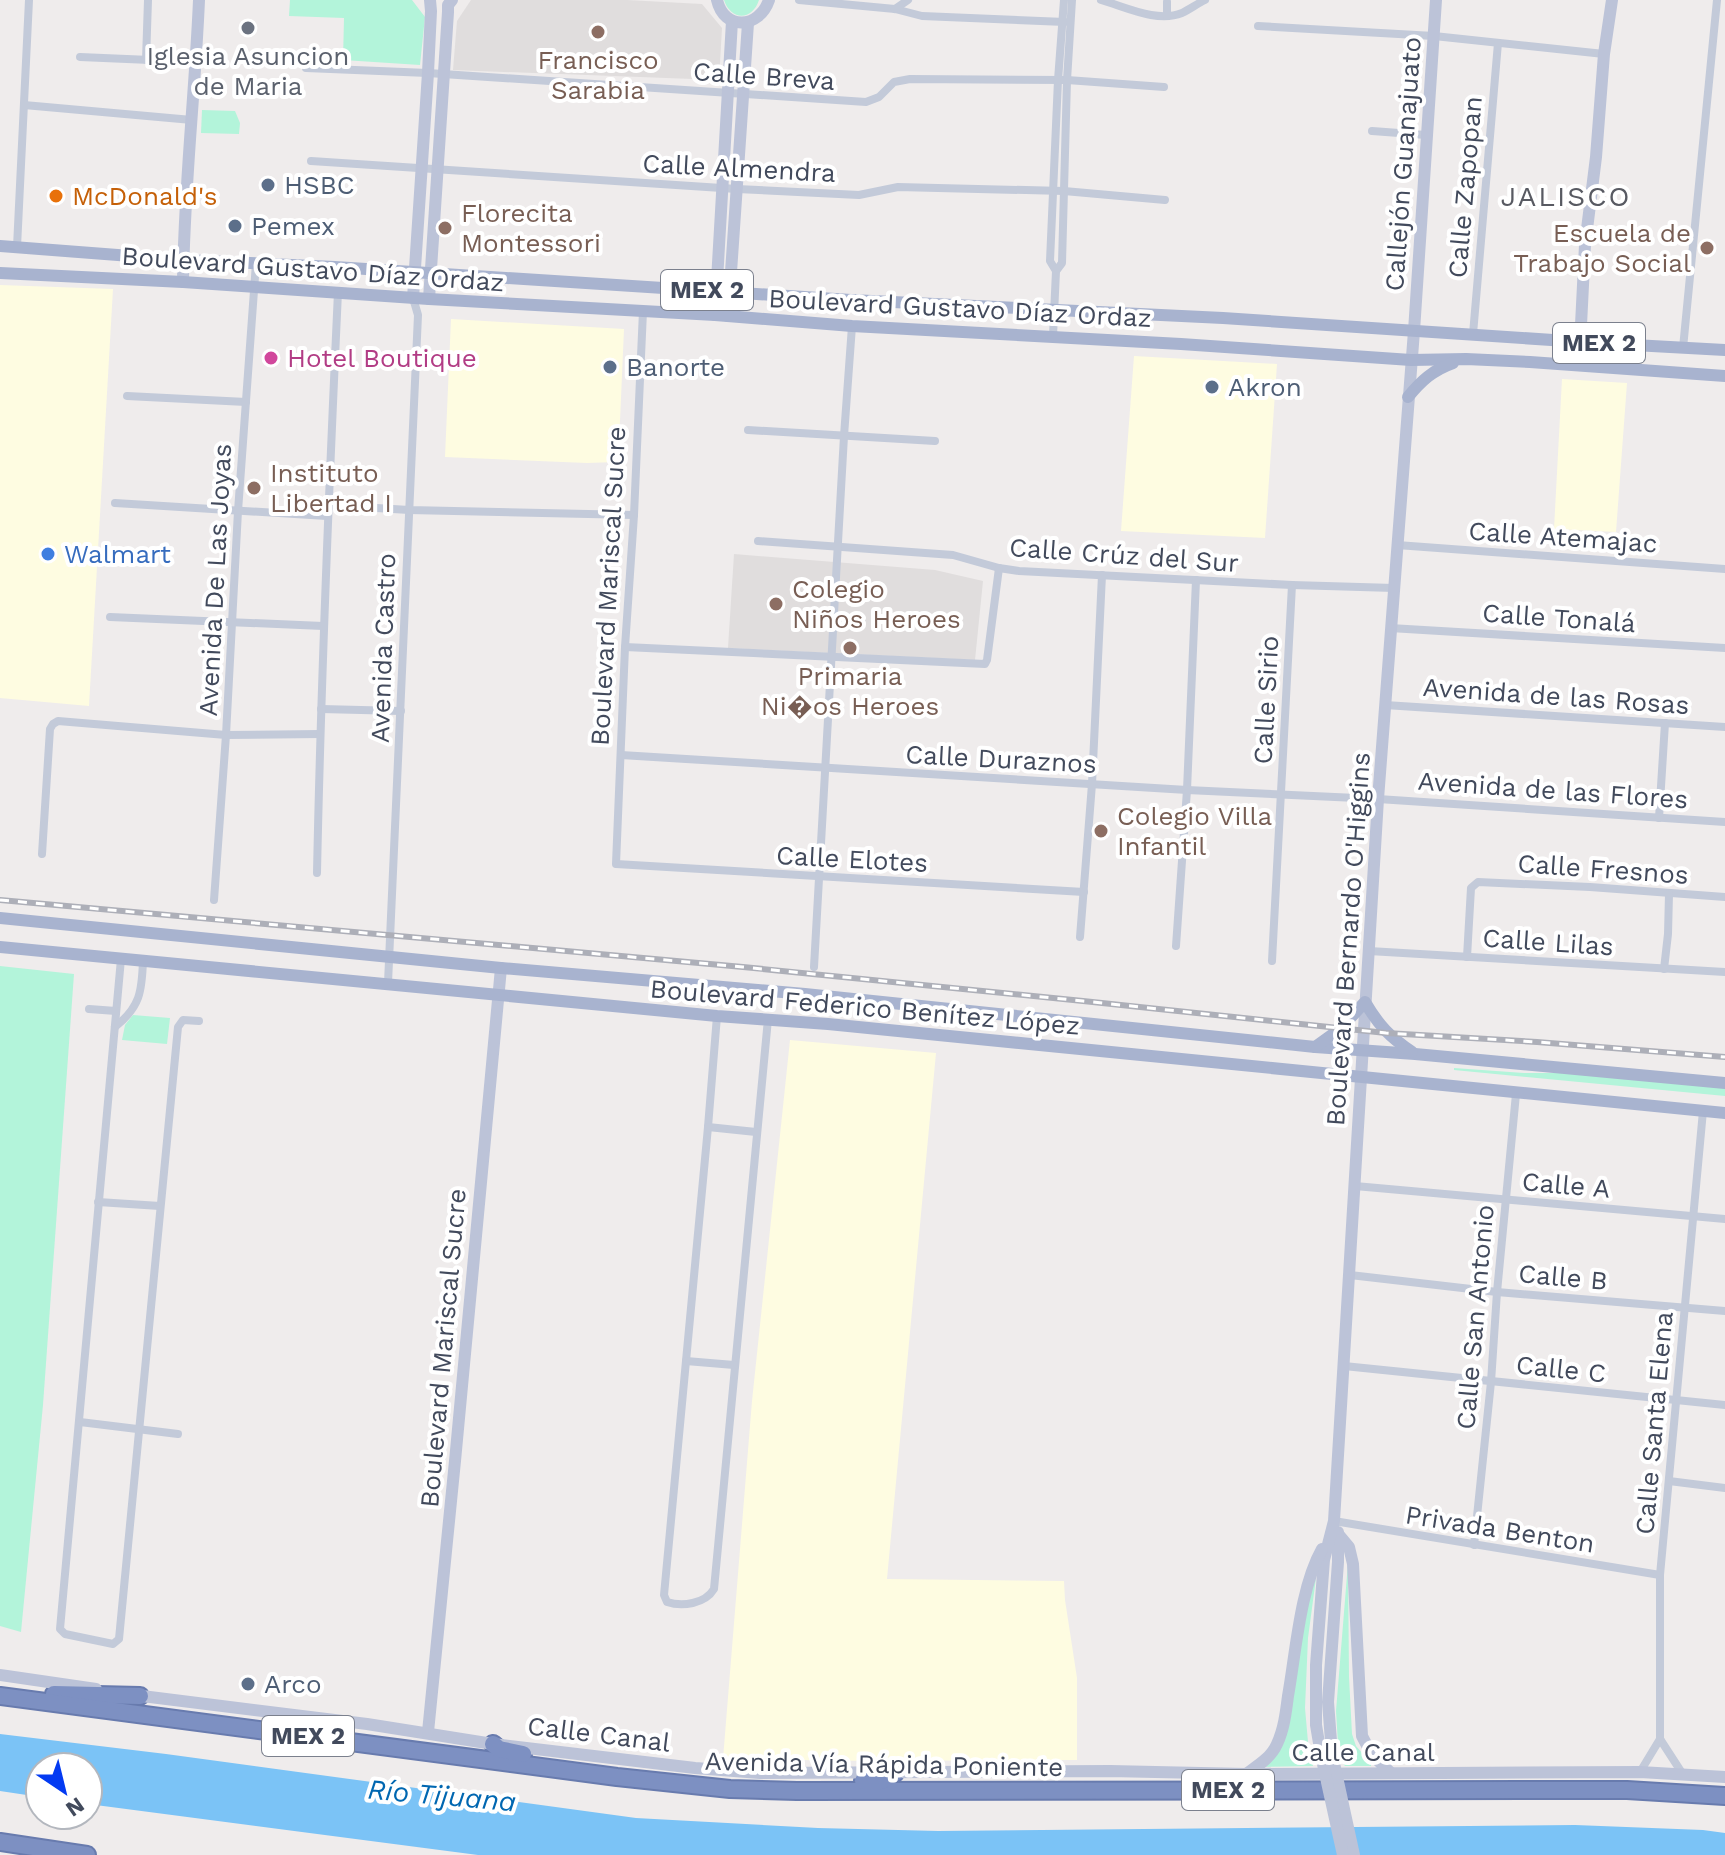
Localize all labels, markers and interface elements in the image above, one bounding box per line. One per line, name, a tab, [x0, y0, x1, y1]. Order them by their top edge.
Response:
marker: Iglesia Asuncion de Maria	[239, 19, 257, 37]
marker: Francisco Sarabia	[589, 23, 607, 41]
street label: Callejón Guanajuato	[1379, 36, 1427, 292]
place label: Iglesia Asuncion de Maria	[147, 41, 349, 101]
place label: Francisco Sarabia	[537, 45, 659, 105]
street label: Calle Breva	[692, 56, 836, 96]
street label: Calle Zapopan	[1442, 95, 1488, 279]
street label: Calle Almendra	[642, 148, 837, 188]
place label: HSBC	[284, 170, 355, 200]
marker: HSBC	[259, 176, 277, 194]
district label: JALISCO	[1501, 180, 1631, 213]
place label: McDonald's	[72, 181, 217, 211]
marker: McDonald's	[47, 187, 65, 205]
place label: Florecita Montessori	[461, 198, 601, 258]
place label: Pemex	[251, 211, 335, 241]
marker: Pemex	[226, 217, 244, 235]
place label: Escuela de Trabajo Social	[1513, 218, 1691, 278]
marker: Florecita Montessori	[436, 219, 454, 237]
marker: Escuela de Trabajo Social	[1698, 239, 1716, 257]
street label: Boulevard Gustavo Díaz Ordaz	[121, 241, 505, 297]
road number: MEX 2	[661, 270, 753, 310]
street label: Boulevard Gustavo Díaz Ordaz	[768, 283, 1152, 333]
road number: MEX 2	[1553, 323, 1645, 363]
place label: Hotel Boutique	[287, 343, 477, 373]
marker: Hotel Boutique	[262, 349, 280, 367]
place label: Banorte	[626, 352, 725, 382]
marker: Banorte	[601, 358, 619, 376]
place label: Akron	[1228, 372, 1302, 402]
marker: Akron	[1203, 378, 1221, 396]
street label: Boulevard Mariscal Sucre	[585, 425, 631, 747]
street label: Avenida De Las Joyas	[193, 443, 237, 717]
place label: Instituto Libertad I	[270, 458, 392, 518]
marker: Instituto Libertad I	[245, 479, 263, 497]
street label: Calle Atemajac	[1468, 515, 1658, 559]
street label: Calle Crúz del Sur	[1008, 532, 1240, 578]
place label: Walmart	[64, 539, 171, 569]
marker: Walmart	[39, 545, 57, 563]
street label: Avenida Castro	[365, 553, 401, 743]
place label: Colegio Niños Heroes	[792, 574, 961, 634]
marker: Colegio Niños Heroes	[767, 595, 785, 613]
street label: Calle Tonalá	[1481, 598, 1637, 638]
street label: Calle Sirio	[1248, 635, 1284, 765]
marker: Primaria Ni�os Heroes	[841, 639, 859, 657]
place label: Primaria Ni�os Heroes	[761, 661, 939, 721]
street label: Avenida de las Rosas	[1422, 672, 1690, 720]
street label: Calle Duraznos	[905, 739, 1097, 779]
street label: Boulevard Bernardo O'Higgins	[1320, 751, 1376, 1127]
street label: Avenida de las Flores	[1417, 766, 1689, 814]
place label: Colegio Villa Infantil	[1117, 801, 1272, 861]
marker: Colegio Villa Infantil	[1092, 822, 1110, 840]
street label: Calle Elotes	[775, 840, 929, 878]
street label: Calle Fresnos	[1516, 848, 1690, 890]
street label: Calle Lilas	[1482, 922, 1614, 962]
street label: Boulevard Federico Benítez López	[649, 973, 1081, 1041]
street label: Calle A	[1521, 1166, 1611, 1204]
street label: Boulevard Mariscal Sucre	[414, 1187, 472, 1509]
street label: Calle San Antonio	[1450, 1203, 1500, 1431]
street label: Calle B	[1517, 1258, 1609, 1296]
street label: Calle Santa Elena	[1629, 1310, 1679, 1536]
street label: Calle C	[1515, 1349, 1607, 1389]
street label: Privada Benton	[1403, 1499, 1597, 1559]
place label: Arco	[264, 1669, 322, 1699]
marker: Arco	[239, 1675, 257, 1693]
street label: Calle Canal	[526, 1710, 672, 1758]
road number: MEX 2	[262, 1716, 354, 1756]
street label: Calle Canal	[1291, 1737, 1435, 1767]
street label: Avenida Vía Rápida Poniente	[704, 1746, 1064, 1782]
north arrow	[24, 1751, 104, 1831]
road number: MEX 2	[1182, 1770, 1274, 1810]
water label: Río Tijuana	[366, 1773, 517, 1818]
text: N	[61, 1792, 89, 1822]

